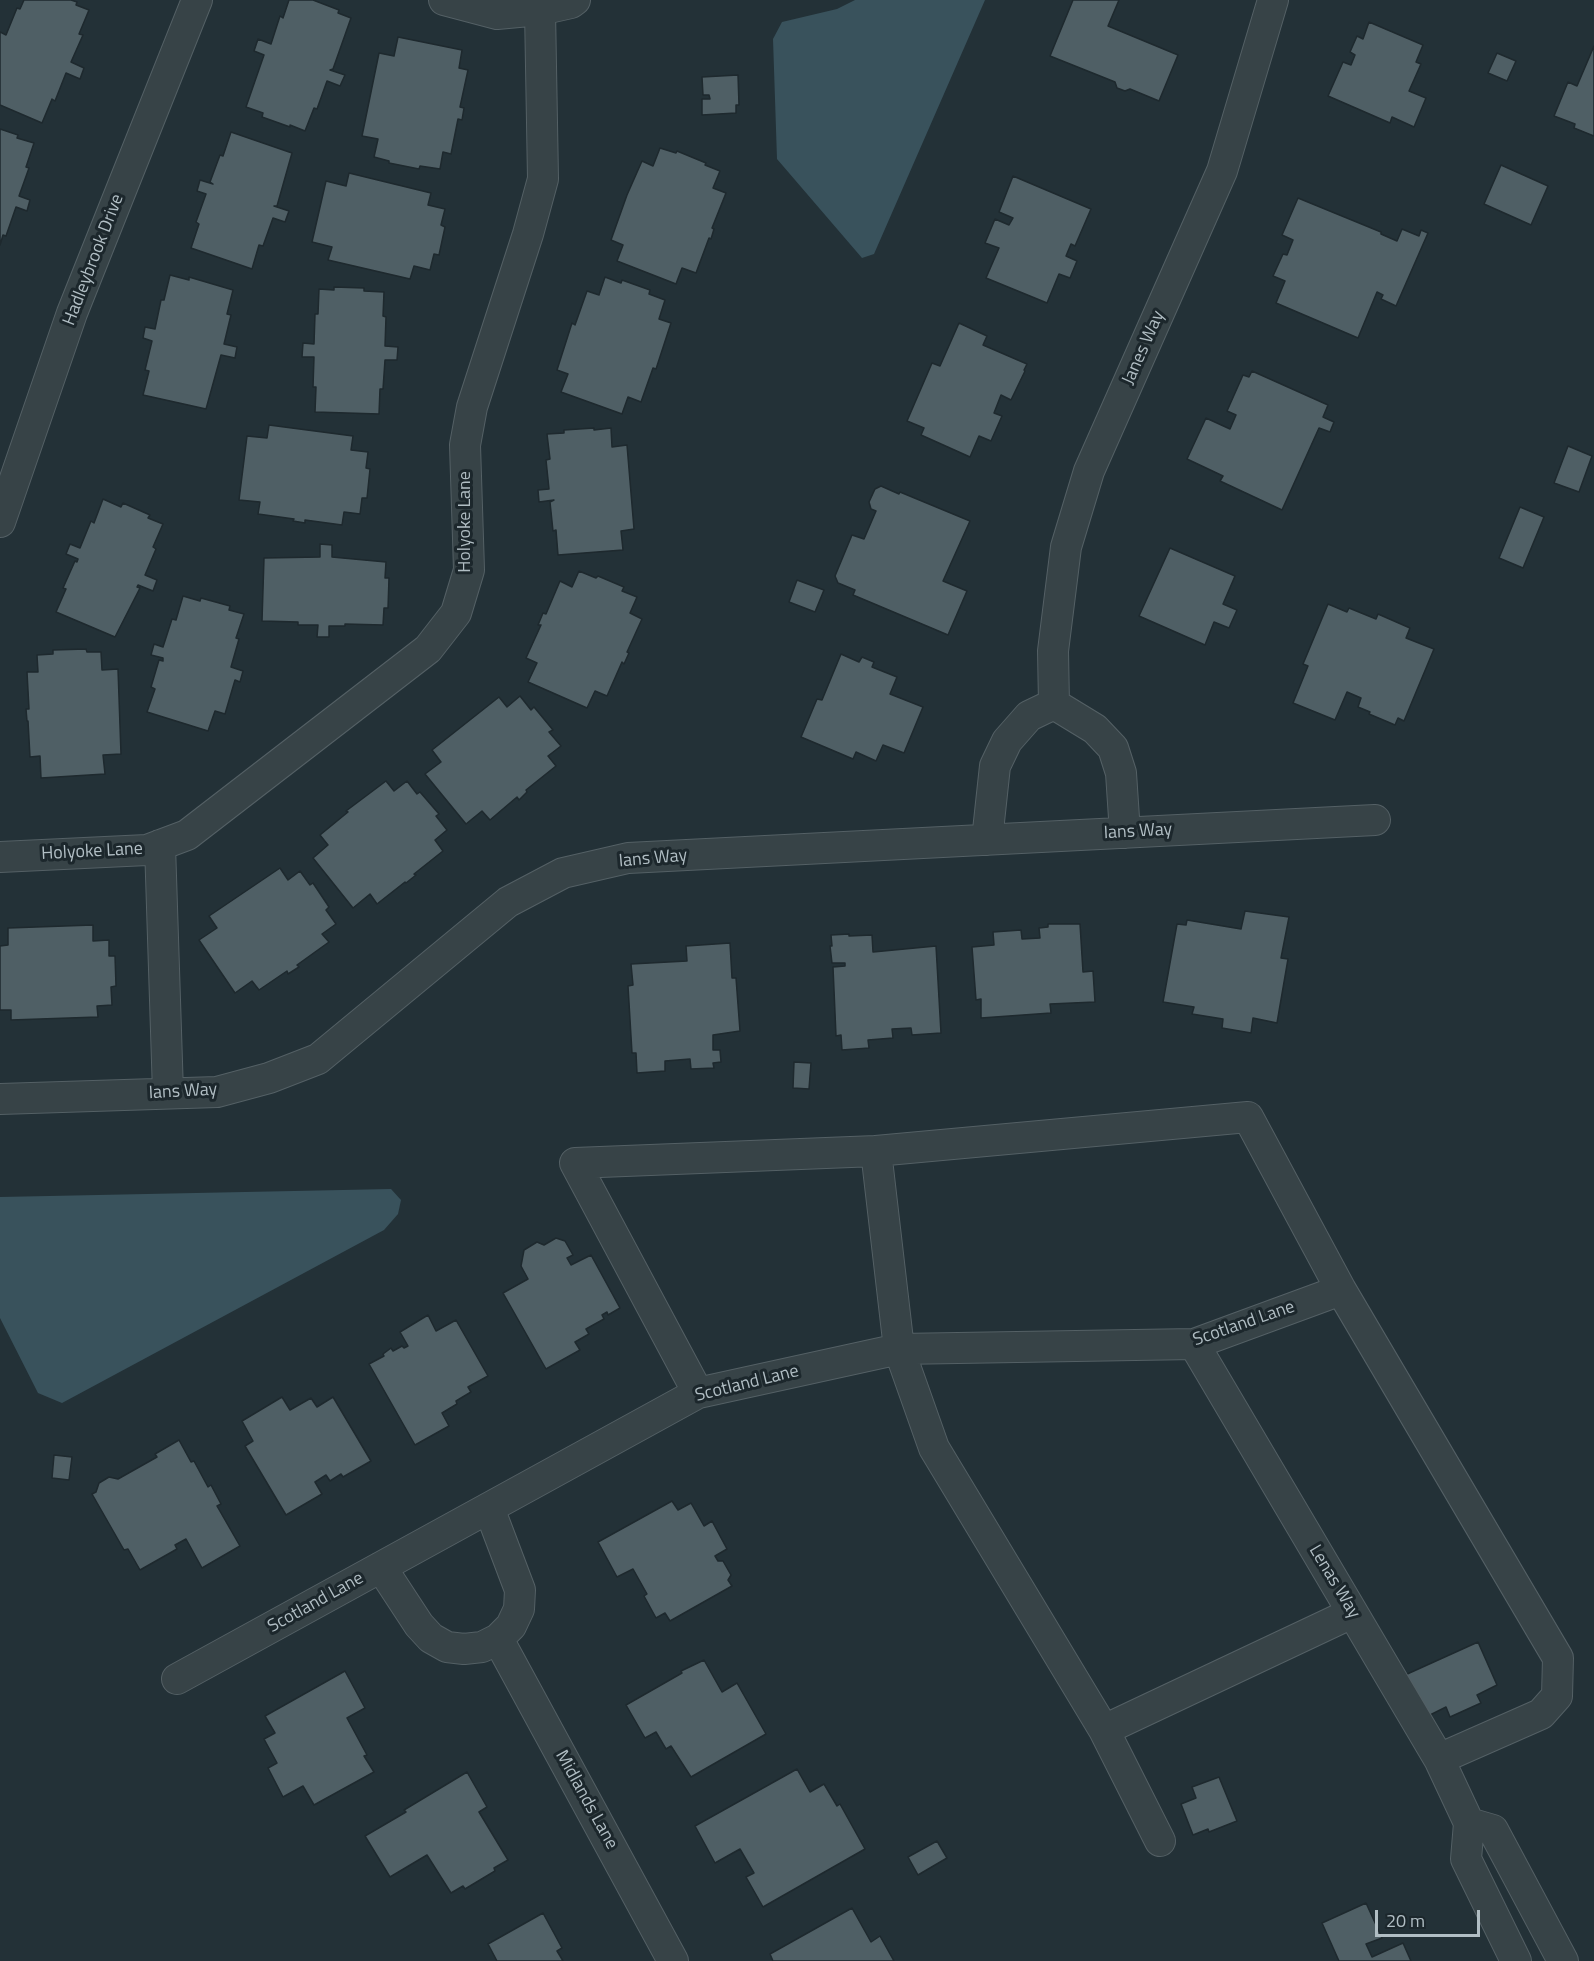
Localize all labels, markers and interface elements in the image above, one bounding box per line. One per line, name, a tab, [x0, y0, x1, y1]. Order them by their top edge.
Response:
street label: Hadleybrook Drive	[59, 191, 129, 329]
street label: Janes Way	[1118, 308, 1170, 388]
street label: Holyoke Lane	[455, 471, 477, 573]
street label: Ians Way	[1103, 819, 1173, 845]
street label: Holyoke Lane	[41, 839, 143, 865]
street label: Ians Way	[618, 845, 688, 873]
street label: Ians Way	[148, 1079, 218, 1105]
street label: Scotland Lane	[1190, 1297, 1298, 1351]
street label: Scotland Lane	[693, 1361, 801, 1407]
street label: Lenas Way	[1304, 1541, 1364, 1623]
street label: Scotland Lane	[264, 1568, 368, 1638]
street label: Midlands Lane	[550, 1747, 622, 1853]
scale bar	[1378, 1898, 1483, 1936]
text: 20 m	[1386, 1907, 1425, 1934]

